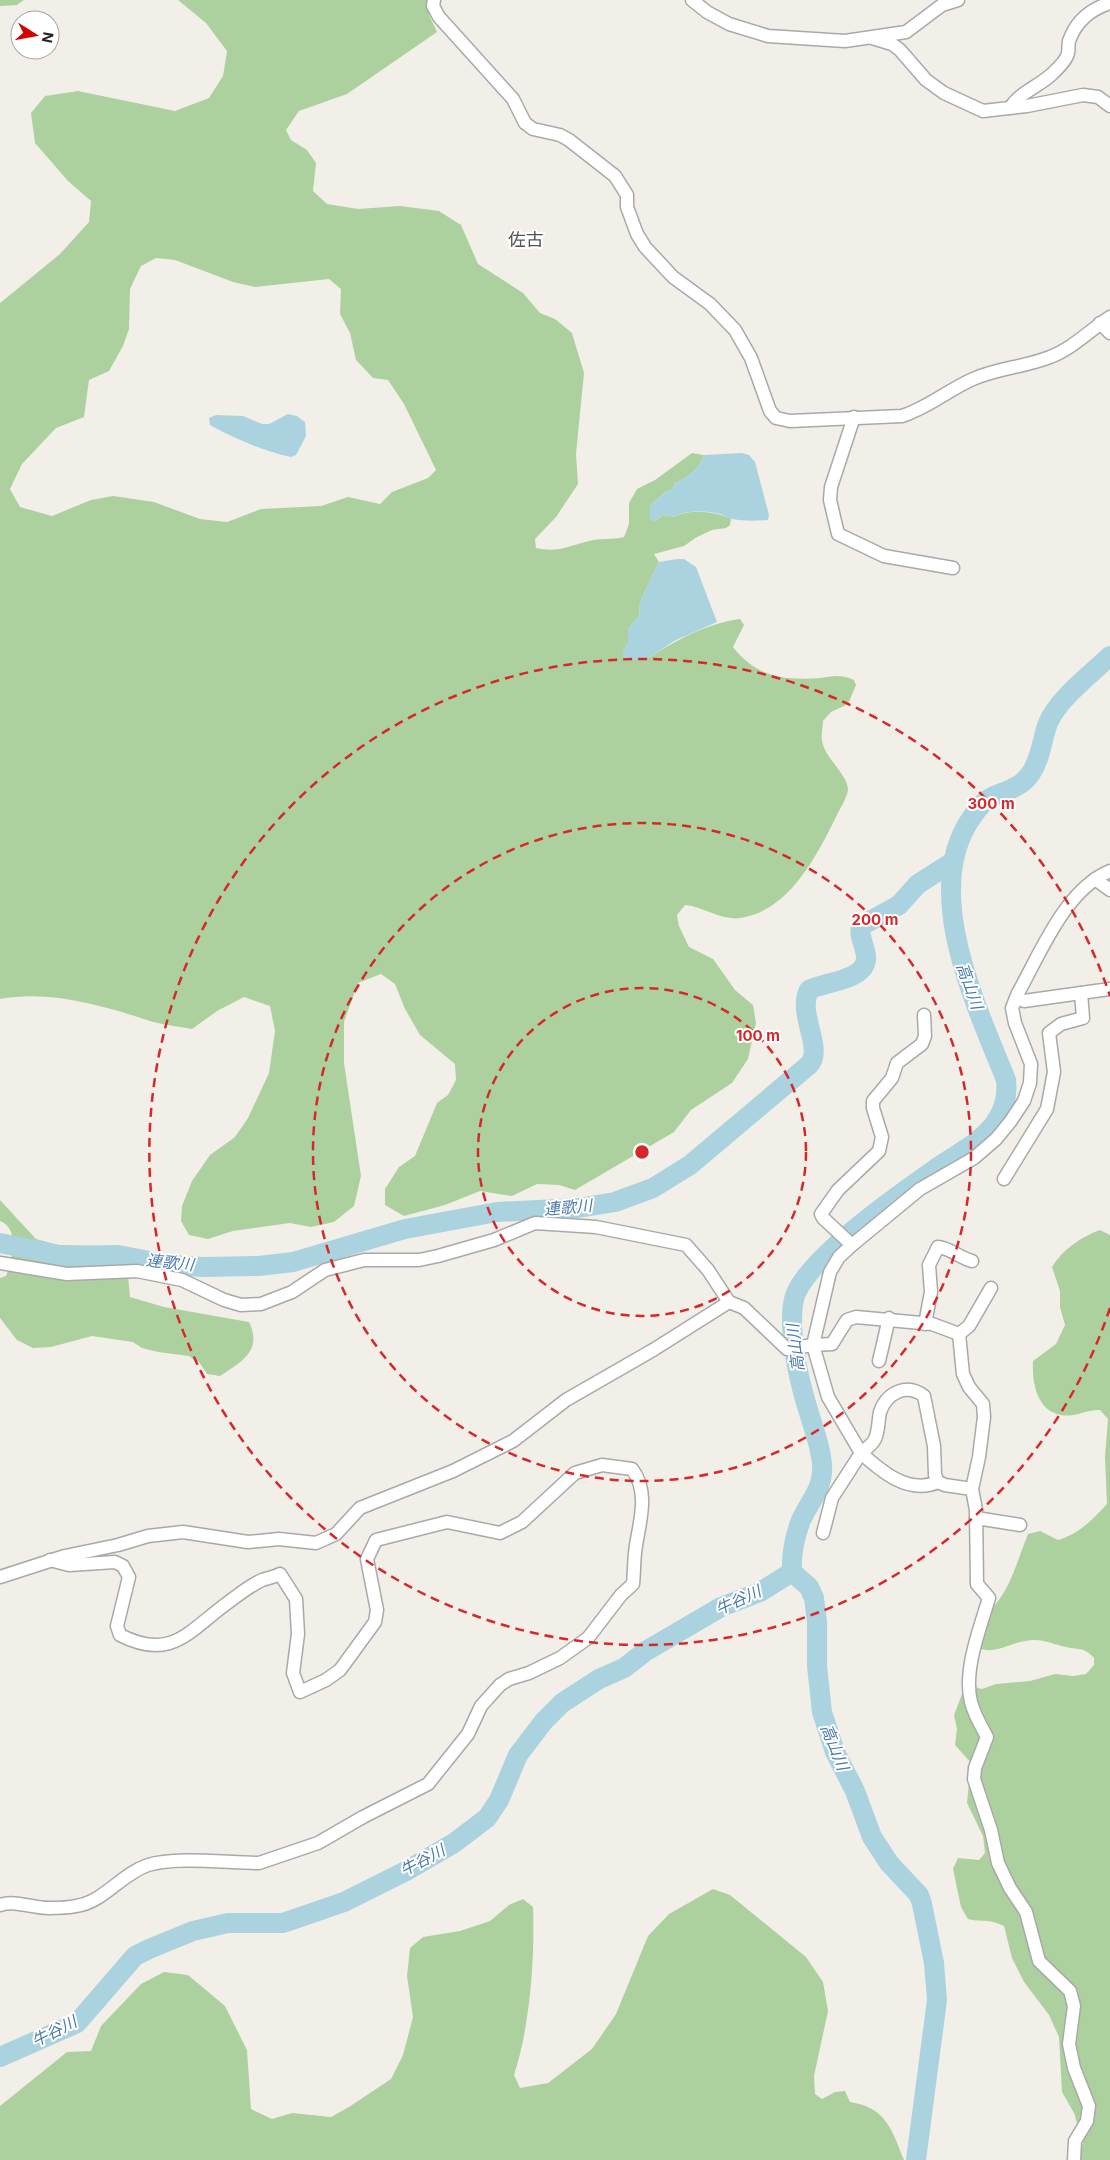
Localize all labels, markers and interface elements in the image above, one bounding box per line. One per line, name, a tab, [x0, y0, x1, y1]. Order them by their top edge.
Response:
north arrow	[10, 10, 60, 60]
text: N	[39, 31, 58, 44]
district label: 佐古	[508, 229, 544, 250]
text: 300 m	[967, 794, 1015, 813]
text: 200 m	[852, 910, 898, 929]
water label: 高山川	[952, 960, 988, 1014]
text: 100 m	[736, 1026, 780, 1045]
centre of rings	[633, 1143, 651, 1161]
water label: 連歌川	[543, 1195, 595, 1219]
water label: 連歌川	[145, 1250, 197, 1275]
water label: 高山川	[782, 1321, 808, 1373]
water label: 牛谷川	[712, 1580, 766, 1619]
water label: 高山川	[817, 1721, 854, 1775]
water label: 牛谷川	[396, 1839, 450, 1880]
water label: 牛谷川	[28, 2010, 82, 2051]

